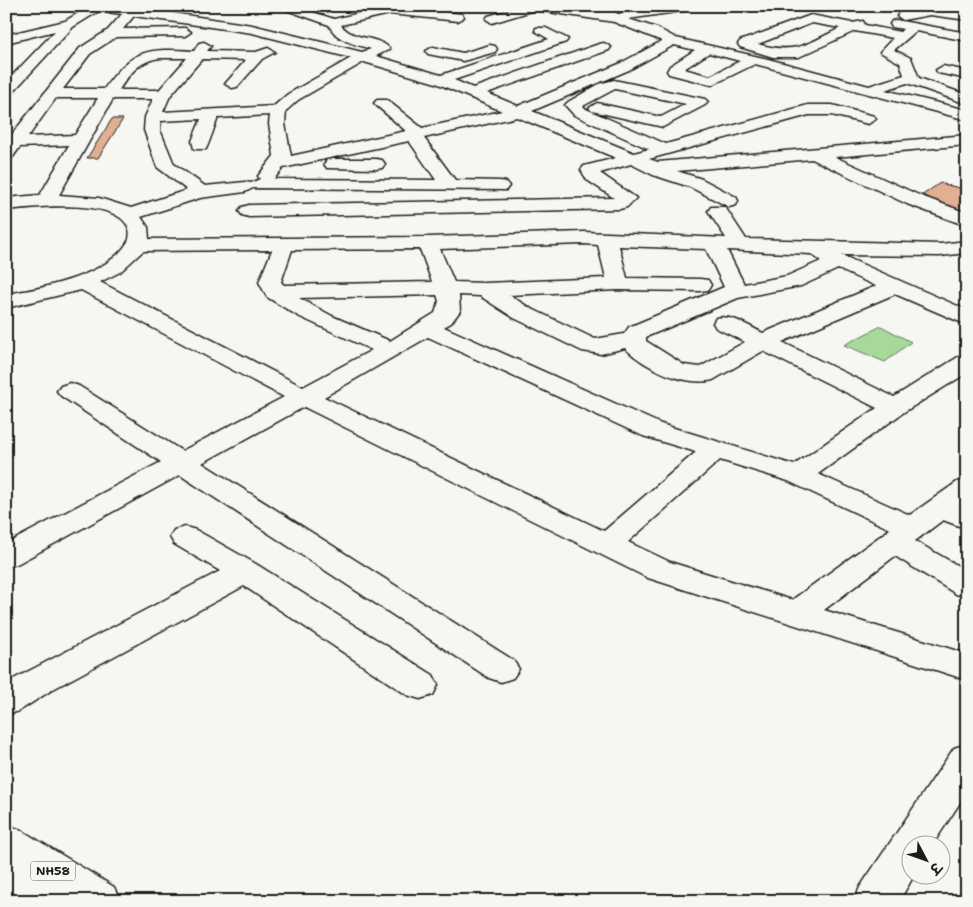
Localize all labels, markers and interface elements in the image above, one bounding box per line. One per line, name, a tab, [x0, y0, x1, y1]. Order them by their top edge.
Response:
north arrow	[900, 834, 950, 884]
text: उ	[925, 858, 947, 879]
road number: NH58	[30, 861, 76, 880]

